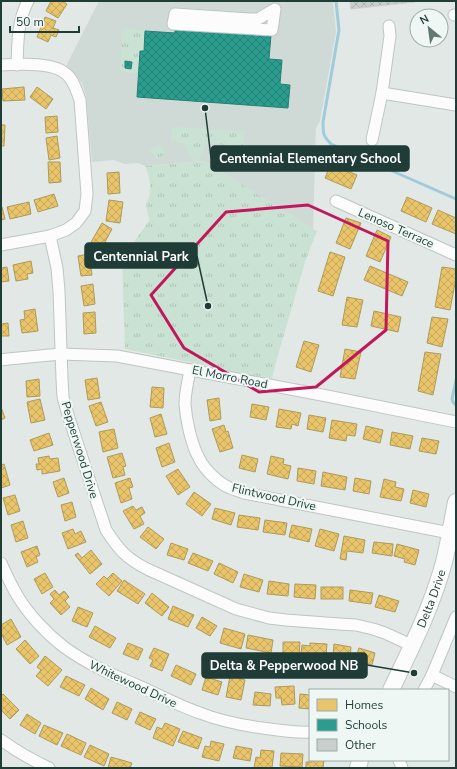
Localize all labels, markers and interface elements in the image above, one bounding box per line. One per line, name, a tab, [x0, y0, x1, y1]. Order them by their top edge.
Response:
scale bar	[10, 8, 79, 34]
north arrow	[409, 8, 449, 48]
text: N	[417, 11, 432, 28]
text: 50 m	[16, 14, 44, 30]
callout: Centennial Elementary School	[211, 146, 409, 171]
text: Centennial Elementary School	[219, 150, 402, 168]
street label: Lenoso Terrace	[356, 204, 436, 252]
callout: Centennial Park	[85, 243, 197, 268]
text: Centennial Park	[93, 248, 190, 266]
street label: El Morro Road	[191, 362, 269, 392]
street label: Pepperwood Drive	[58, 400, 102, 500]
street label: Flintwood Drive	[230, 480, 318, 514]
street label: Delta Drive	[413, 568, 449, 630]
callout: Delta & Pepperwood NB	[202, 653, 367, 678]
street label: Whitewood Drive	[86, 657, 180, 711]
text: Delta & Pepperwood NB	[210, 657, 358, 675]
legend	[309, 689, 449, 761]
text: Homes	[345, 697, 383, 713]
text: Schools	[345, 717, 388, 733]
text: Other	[345, 737, 377, 753]

